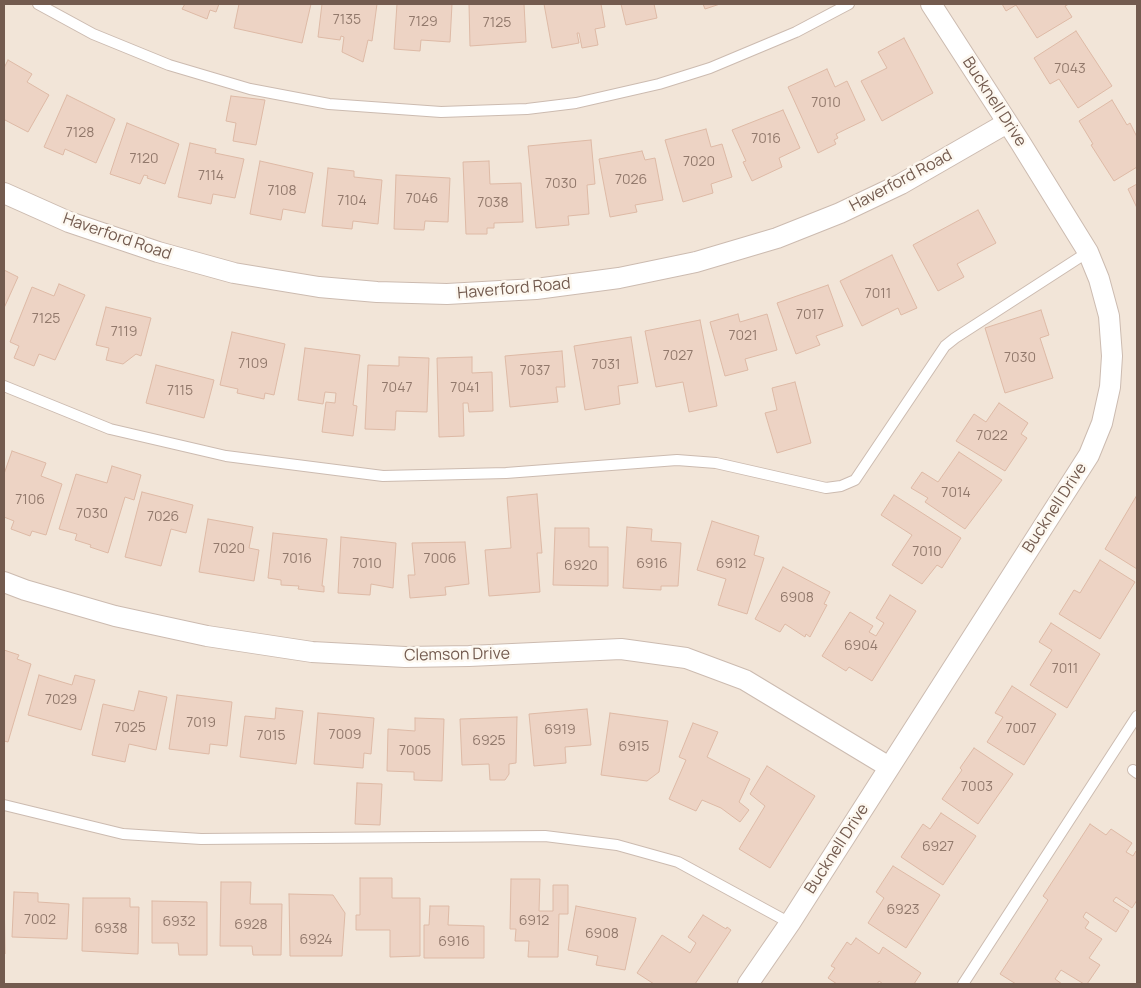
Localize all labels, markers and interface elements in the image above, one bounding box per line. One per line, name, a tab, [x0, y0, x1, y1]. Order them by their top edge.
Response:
house number: 7135	[333, 12, 361, 28]
house number: 7129	[408, 14, 438, 30]
house number: 7125	[483, 15, 511, 31]
street label: Bucknell Drive	[958, 54, 1030, 150]
house number: 7043	[1054, 61, 1086, 77]
house number: 7010	[811, 95, 841, 111]
house number: 7128	[66, 125, 94, 141]
house number: 7016	[751, 131, 781, 147]
street label: Haverford Road	[846, 146, 956, 216]
house number: 7120	[129, 151, 159, 167]
house number: 7020	[683, 154, 715, 170]
house number: 7114	[198, 168, 224, 184]
house number: 7026	[615, 172, 647, 188]
house number: 7030	[545, 176, 577, 192]
house number: 7108	[267, 183, 297, 199]
house number: 7046	[406, 191, 438, 207]
house number: 7104	[337, 193, 367, 209]
house number: 7038	[477, 195, 509, 211]
street label: Haverford Road	[60, 209, 174, 265]
street label: Haverford Road	[457, 274, 571, 304]
house number: 7011	[865, 286, 891, 302]
house number: 7017	[796, 307, 824, 323]
house number: 7125	[32, 311, 60, 327]
house number: 7119	[111, 324, 137, 340]
house number: 7021	[728, 328, 758, 344]
house number: 7027	[663, 348, 693, 364]
house number: 7030	[1004, 350, 1036, 366]
house number: 7109	[238, 356, 268, 372]
house number: 7031	[592, 357, 620, 373]
house number: 7037	[520, 363, 550, 379]
house number: 7047	[382, 380, 412, 396]
house number: 7041	[450, 380, 480, 396]
house number: 7115	[167, 383, 193, 399]
house number: 7022	[976, 428, 1008, 444]
street label: Bucknell Drive	[1019, 460, 1091, 556]
house number: 7014	[941, 485, 971, 501]
house number: 7106	[15, 492, 45, 508]
house number: 7030	[76, 506, 108, 522]
house number: 7026	[147, 509, 179, 525]
house number: 7020	[213, 541, 245, 557]
house number: 7010	[912, 544, 942, 560]
house number: 7016	[282, 551, 312, 567]
house number: 7006	[424, 551, 456, 567]
house number: 7010	[352, 556, 382, 572]
house number: 6916	[636, 556, 668, 572]
house number: 6912	[716, 556, 746, 572]
house number: 6920	[564, 558, 598, 574]
house number: 6908	[780, 590, 814, 606]
house number: 6904	[844, 638, 878, 654]
street label: Clemson Drive	[404, 644, 510, 666]
house number: 7011	[1052, 661, 1078, 677]
house number: 7029	[45, 692, 77, 708]
house number: 7019	[186, 715, 216, 731]
house number: 7025	[114, 720, 146, 736]
house number: 7007	[1005, 721, 1037, 737]
house number: 6919	[544, 722, 576, 738]
house number: 7009	[329, 727, 361, 743]
house number: 7015	[256, 728, 286, 744]
house number: 6925	[472, 733, 506, 749]
house number: 6915	[619, 739, 649, 755]
house number: 7005	[399, 743, 431, 759]
house number: 7003	[961, 779, 993, 795]
street label: Bucknell Drive	[801, 801, 873, 897]
house number: 6927	[922, 839, 954, 855]
house number: 6923	[887, 902, 919, 918]
house number: 7002	[24, 912, 56, 928]
house number: 6912	[519, 913, 549, 929]
house number: 6932	[163, 914, 195, 930]
house number: 6928	[234, 917, 268, 933]
house number: 6938	[94, 921, 128, 937]
house number: 6908	[585, 926, 619, 942]
house number: 6924	[299, 932, 333, 948]
house number: 6916	[438, 934, 470, 950]

